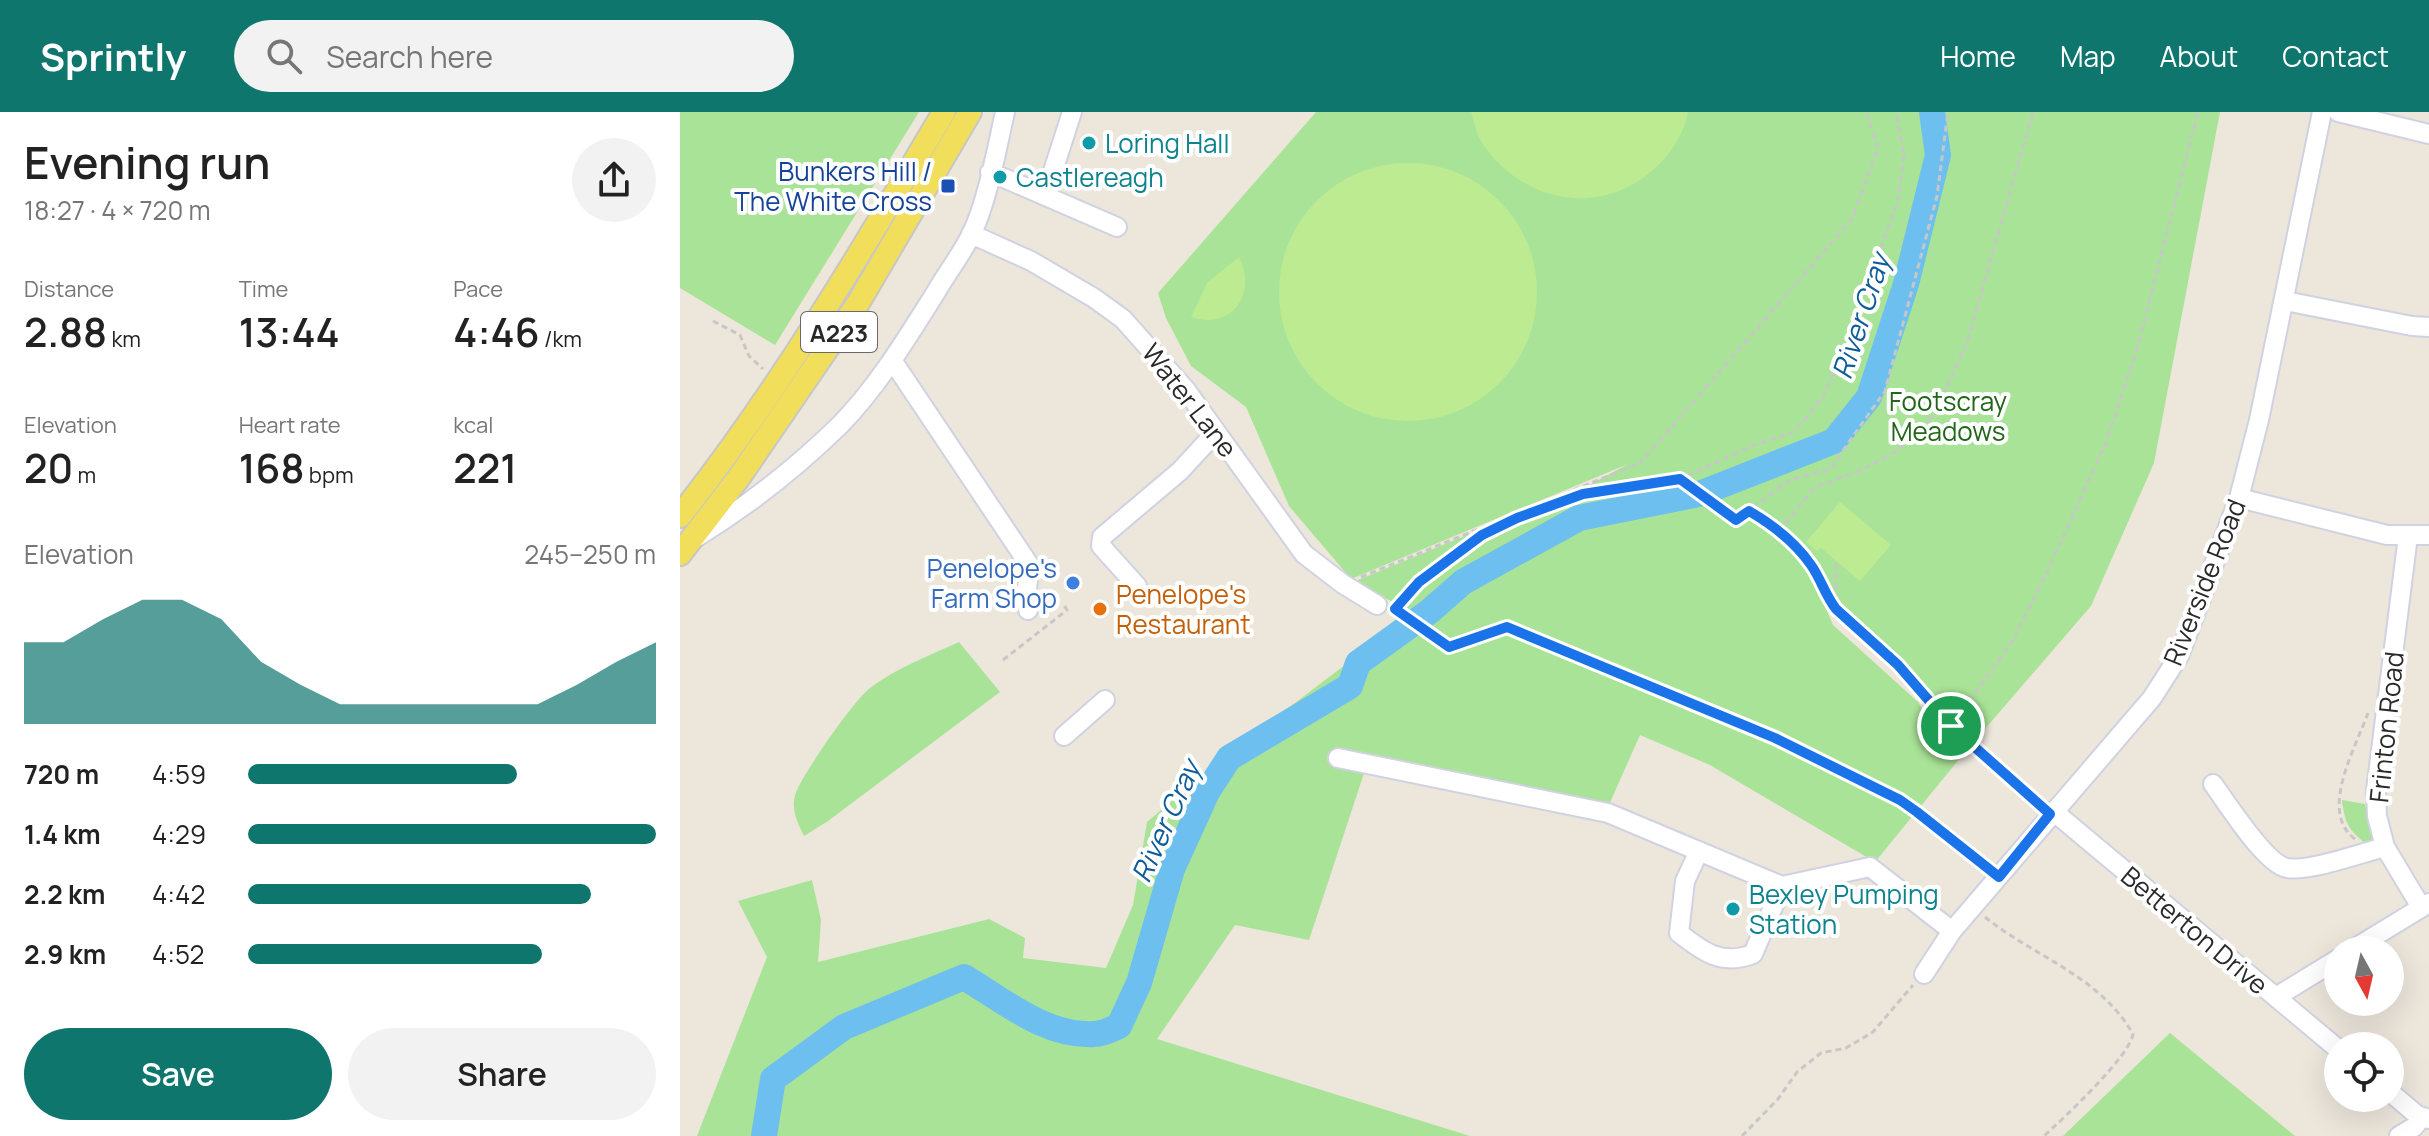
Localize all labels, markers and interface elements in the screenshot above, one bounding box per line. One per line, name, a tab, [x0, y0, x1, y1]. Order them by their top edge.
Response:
search box	[234, 20, 794, 92]
text: Sprintly	[40, 30, 186, 82]
icon: search	[262, 34, 306, 78]
text: Search here	[326, 36, 493, 77]
text: Home	[1940, 37, 2016, 75]
text: Map	[2060, 37, 2116, 75]
text: About	[2160, 37, 2238, 75]
text: Contact	[2282, 37, 2389, 75]
place label: Loring Hall	[1105, 125, 1230, 161]
text: Evening run	[24, 132, 270, 192]
marker: Loring Hall	[1080, 134, 1098, 152]
button: share	[572, 138, 656, 222]
place label: Bunkers Hill / The White Cross	[734, 153, 932, 219]
place label: Castlereagh	[1016, 159, 1164, 195]
marker: Castlereagh	[991, 168, 1009, 186]
marker: Bunkers Hill / The White Cross	[939, 177, 957, 195]
text: 18:27 · 4 × 720 m	[24, 192, 211, 228]
water label: River Cray	[1822, 245, 1899, 383]
text: Distance	[24, 274, 114, 304]
text: Time	[239, 274, 288, 304]
text: Pace	[453, 274, 503, 304]
text: 2.88	[24, 304, 107, 359]
text: 13:44	[239, 304, 340, 359]
text: 4:46	[453, 304, 540, 359]
road number: A223	[801, 312, 877, 352]
text: km	[107, 324, 141, 354]
text: /km	[540, 324, 582, 354]
street label: Water Lane	[1134, 336, 1246, 464]
park label: Footscray Meadows	[1889, 383, 2007, 449]
text: Elevation	[24, 410, 117, 440]
text: Heart rate	[239, 410, 341, 440]
text: kcal	[453, 410, 493, 440]
text: 20	[24, 440, 73, 495]
text: 168	[239, 440, 304, 495]
text: 221	[453, 440, 517, 495]
text: m	[73, 460, 96, 490]
text: bpm	[304, 460, 354, 490]
street label: Riverside Road	[2154, 493, 2254, 671]
text: Elevation	[24, 536, 134, 572]
text: 245–250 m	[524, 536, 656, 572]
place label: Penelope's Farm Shop	[927, 550, 1057, 616]
marker: Penelope's Farm Shop	[1064, 574, 1082, 592]
place label: Penelope's Restaurant	[1116, 576, 1251, 642]
marker: Penelope's Restaurant	[1091, 600, 1109, 618]
street label: Frinton Road	[2360, 650, 2412, 804]
pin	[1917, 692, 1985, 760]
icon: arrive	[1929, 704, 1973, 748]
water label: River Cray	[1121, 750, 1210, 888]
text: 720 m	[24, 756, 99, 792]
text: 4:59	[152, 756, 206, 792]
text: 1.4 km	[24, 816, 101, 852]
text: 4:29	[152, 816, 206, 852]
street label: Betterton Drive	[2114, 858, 2276, 1002]
text: 2.2 km	[24, 876, 105, 912]
text: 4:42	[152, 876, 205, 912]
place label: Bexley Pumping Station	[1749, 876, 1939, 942]
marker: Bexley Pumping Station	[1724, 900, 1742, 918]
text: 2.9 km	[24, 936, 106, 972]
text: 4:52	[152, 936, 204, 972]
north arrow	[2324, 936, 2404, 1016]
map controls	[2324, 936, 2404, 1112]
button: Save	[24, 1028, 332, 1120]
button: Share	[348, 1028, 656, 1120]
button: locate	[2324, 1032, 2404, 1112]

